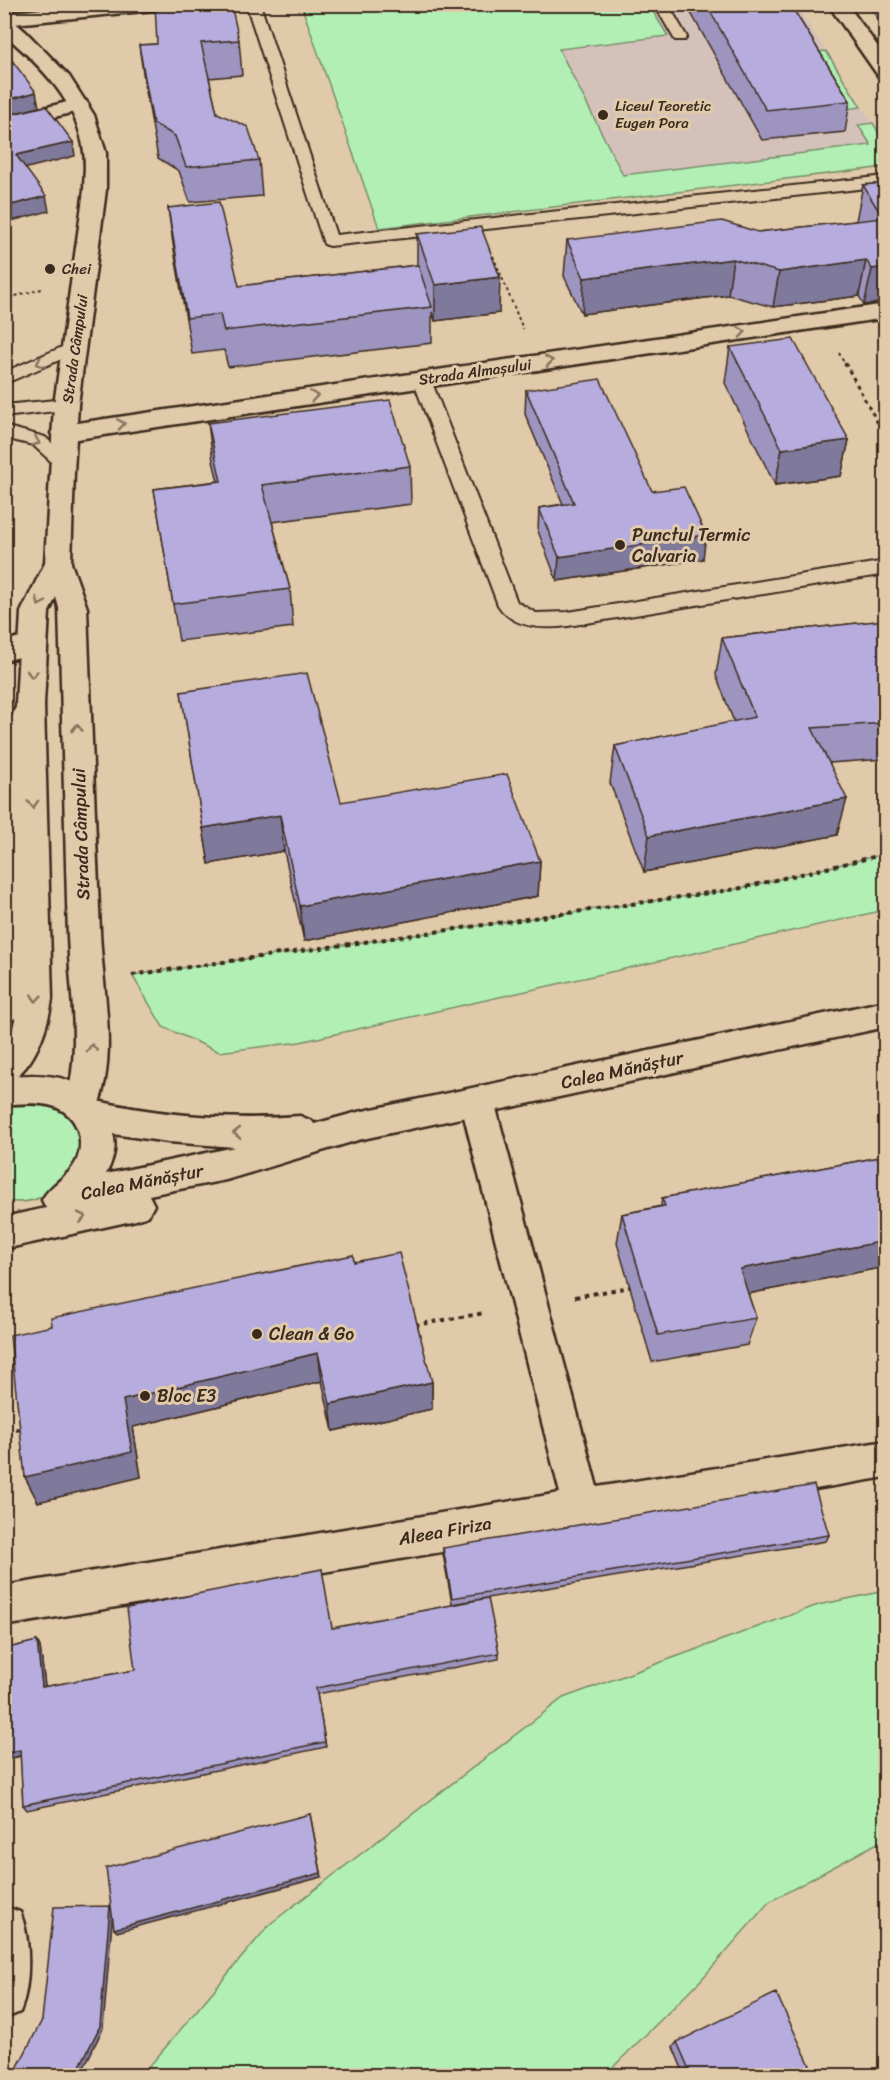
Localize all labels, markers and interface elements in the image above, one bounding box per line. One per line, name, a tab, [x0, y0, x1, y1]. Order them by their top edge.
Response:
place label: Liceul Teoretic Eugen Pora	[615, 93, 711, 136]
marker: Liceul Teoretic Eugen Pora	[596, 108, 610, 122]
place label: Chei	[62, 256, 92, 282]
marker: Chei	[43, 262, 57, 276]
street label: Strada Câmpului	[54, 292, 96, 405]
one-way arrow	[737, 327, 746, 339]
street label: Strada Almașului	[417, 351, 534, 393]
one-way arrow	[35, 356, 46, 368]
one-way arrow	[544, 356, 554, 368]
one-way arrow	[310, 390, 319, 402]
one-way arrow	[117, 418, 126, 430]
one-way arrow	[29, 435, 40, 447]
place label: Punctul Termic Calvaria	[632, 519, 750, 572]
marker: Punctul Termic Calvaria	[613, 538, 627, 552]
one-way arrow	[36, 595, 48, 606]
one-way arrow	[25, 669, 38, 678]
one-way arrow	[71, 723, 84, 732]
street label: Strada Câmpului	[63, 767, 99, 900]
one-way arrow	[27, 800, 39, 809]
one-way arrow	[31, 993, 43, 1002]
street label: Calea Mănăștur	[558, 1041, 688, 1099]
one-way arrow	[85, 1044, 98, 1053]
one-way arrow	[232, 1127, 241, 1139]
street label: Calea Mănăștur	[78, 1154, 208, 1210]
one-way arrow	[77, 1212, 87, 1225]
place label: Clean & Go	[269, 1318, 354, 1350]
marker: Clean & Go	[250, 1327, 264, 1341]
place label: Bloc E3	[157, 1380, 216, 1412]
marker: Bloc E3	[138, 1389, 152, 1403]
street label: Aleea Firiza	[395, 1507, 494, 1555]

